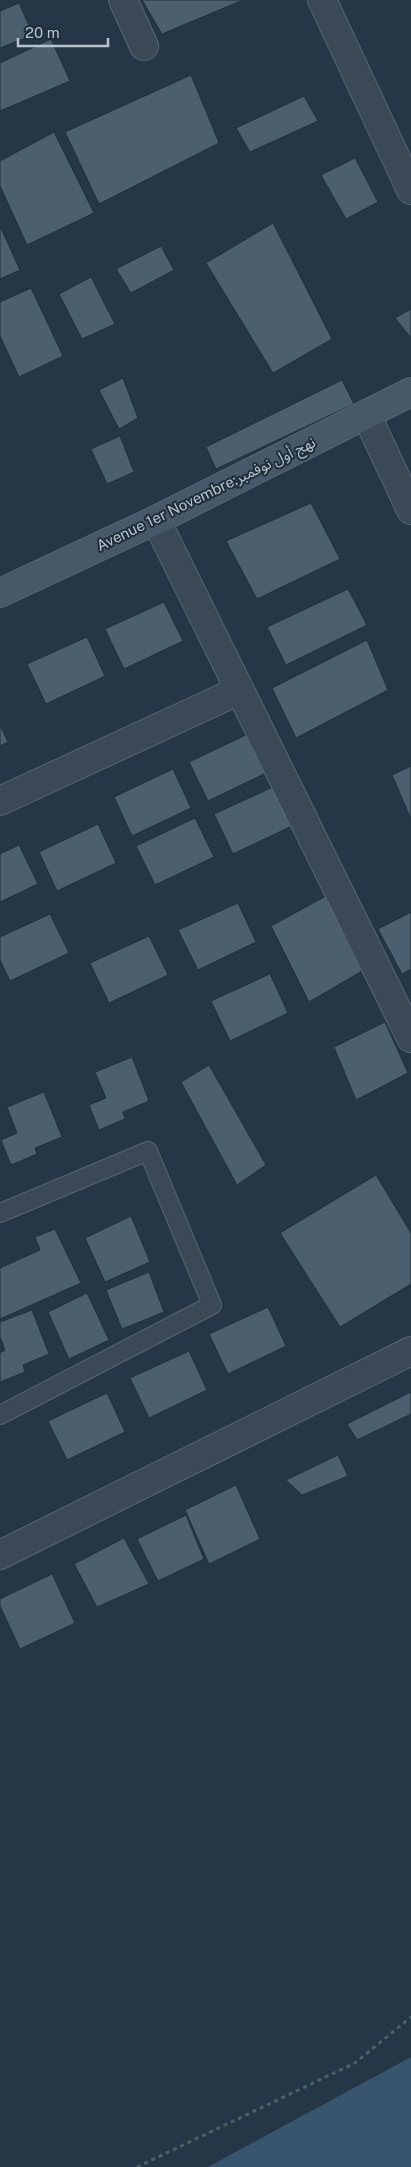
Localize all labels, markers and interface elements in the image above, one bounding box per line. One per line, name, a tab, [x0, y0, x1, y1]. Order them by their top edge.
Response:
scale bar	[18, 15, 108, 47]
text: 20 m	[25, 24, 60, 41]
street label: Avenue 1er Novembre;نهج أول نوفمبر	[94, 433, 320, 558]

